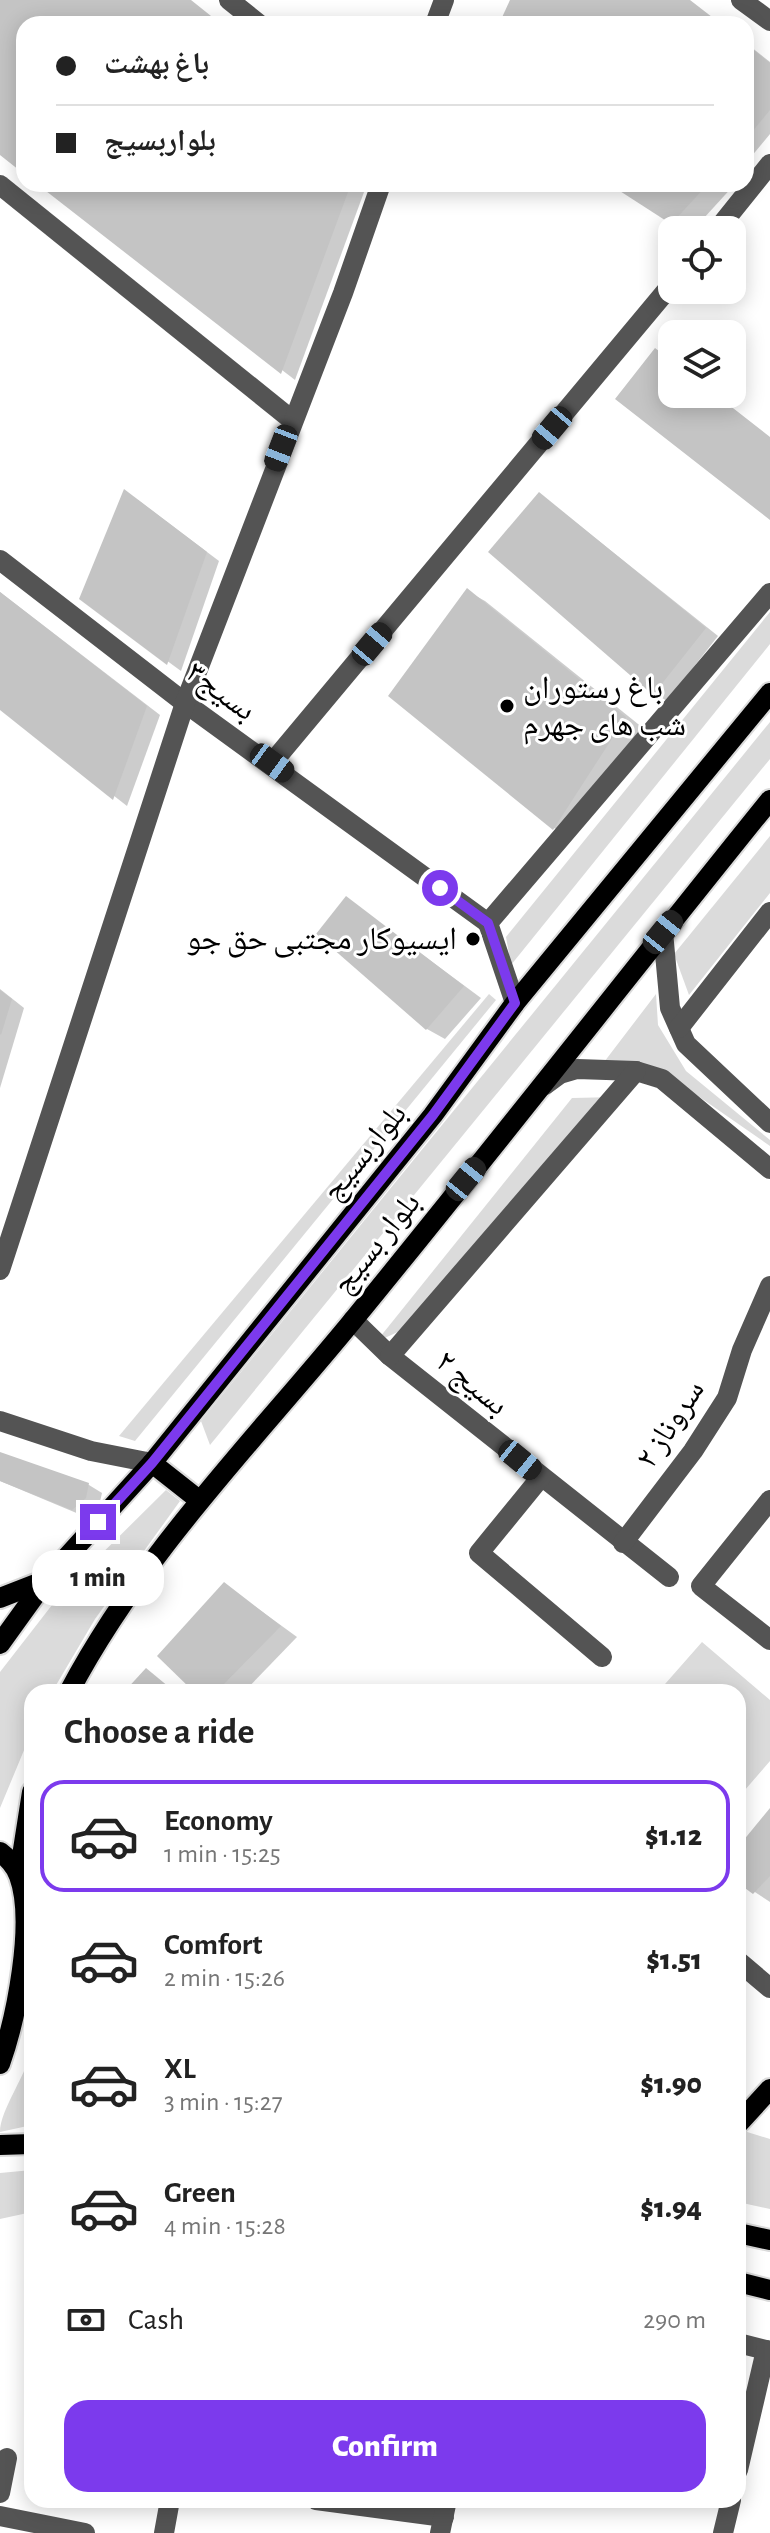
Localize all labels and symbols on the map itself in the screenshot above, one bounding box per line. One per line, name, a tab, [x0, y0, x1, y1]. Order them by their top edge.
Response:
car	[527, 402, 577, 454]
car	[261, 421, 301, 475]
car	[347, 618, 397, 670]
street label: بسیج۳	[179, 655, 262, 729]
place label: باغ رستوران شب های جهرم	[523, 672, 686, 745]
marker: باغ رستوران شب های جهرم	[498, 697, 516, 715]
car	[246, 739, 298, 787]
route start	[422, 870, 458, 906]
car	[639, 906, 687, 958]
place label: ایسیوکار مجتبی حق جو	[186, 923, 457, 958]
marker: ایسیوکار مجتبی حق جو	[464, 930, 482, 948]
street label: بلواربسیج	[316, 1097, 415, 1208]
car	[442, 1153, 490, 1205]
street label: بلوار بسیج	[326, 1186, 428, 1301]
street label: بسیج ۲	[428, 1345, 514, 1424]
street label: سروناز ۲	[630, 1374, 711, 1474]
car	[494, 1436, 546, 1484]
route end	[80, 1504, 116, 1540]
callout: 1 min	[32, 1550, 164, 1606]

